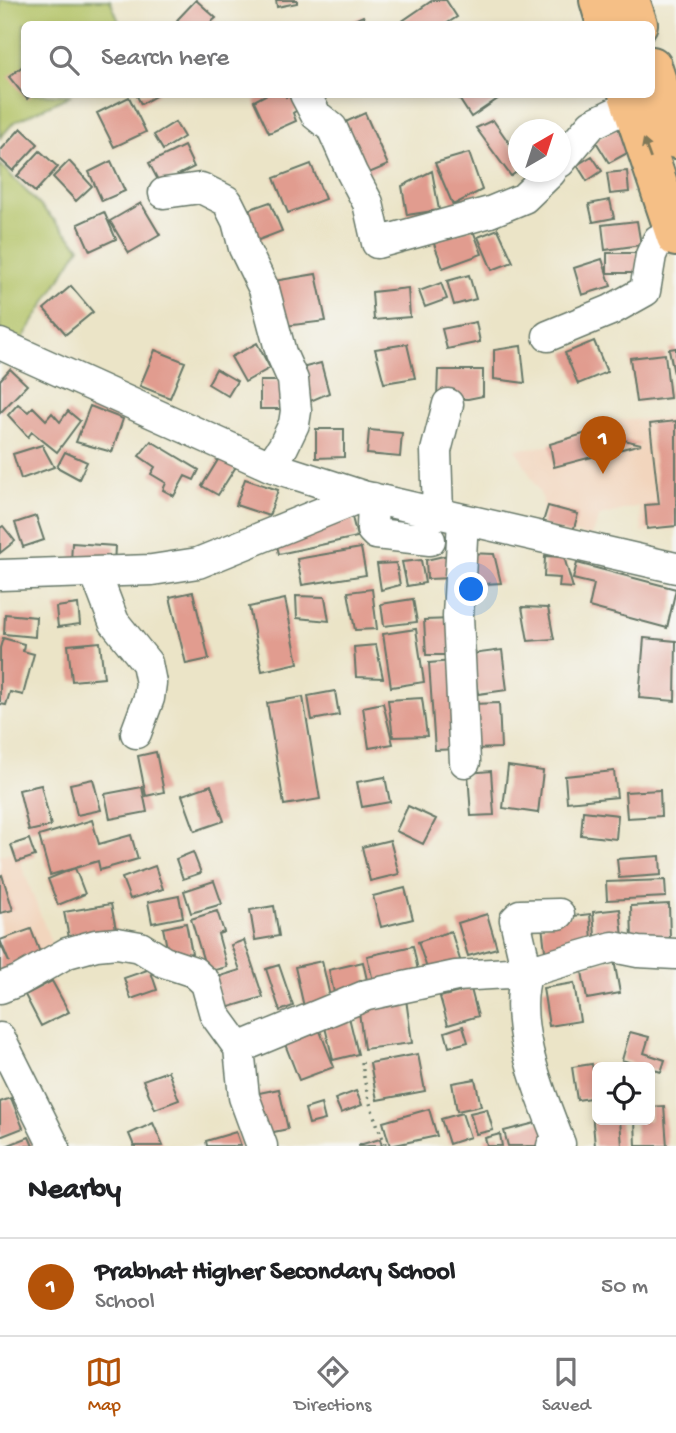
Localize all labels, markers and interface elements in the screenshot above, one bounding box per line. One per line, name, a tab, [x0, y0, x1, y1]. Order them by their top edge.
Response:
search box	[21, 21, 655, 98]
icon: search	[45, 41, 83, 79]
text: Search here	[101, 44, 229, 75]
north arrow	[508, 119, 571, 182]
one-way arrow	[641, 138, 652, 159]
pin: 1	[580, 416, 626, 474]
your location	[454, 572, 488, 606]
map controls	[592, 1062, 655, 1125]
button: locate	[592, 1062, 655, 1125]
text: Nearby	[28, 1174, 121, 1209]
text: Prabhat Higher Secondary School	[95, 1258, 455, 1289]
text: 1	[46, 1274, 56, 1301]
text: 50 m	[601, 1274, 648, 1301]
text: School	[95, 1289, 155, 1316]
tab: Map	[85, 1353, 123, 1418]
tab: Directions	[294, 1353, 371, 1418]
tab: Saved	[542, 1353, 591, 1418]

